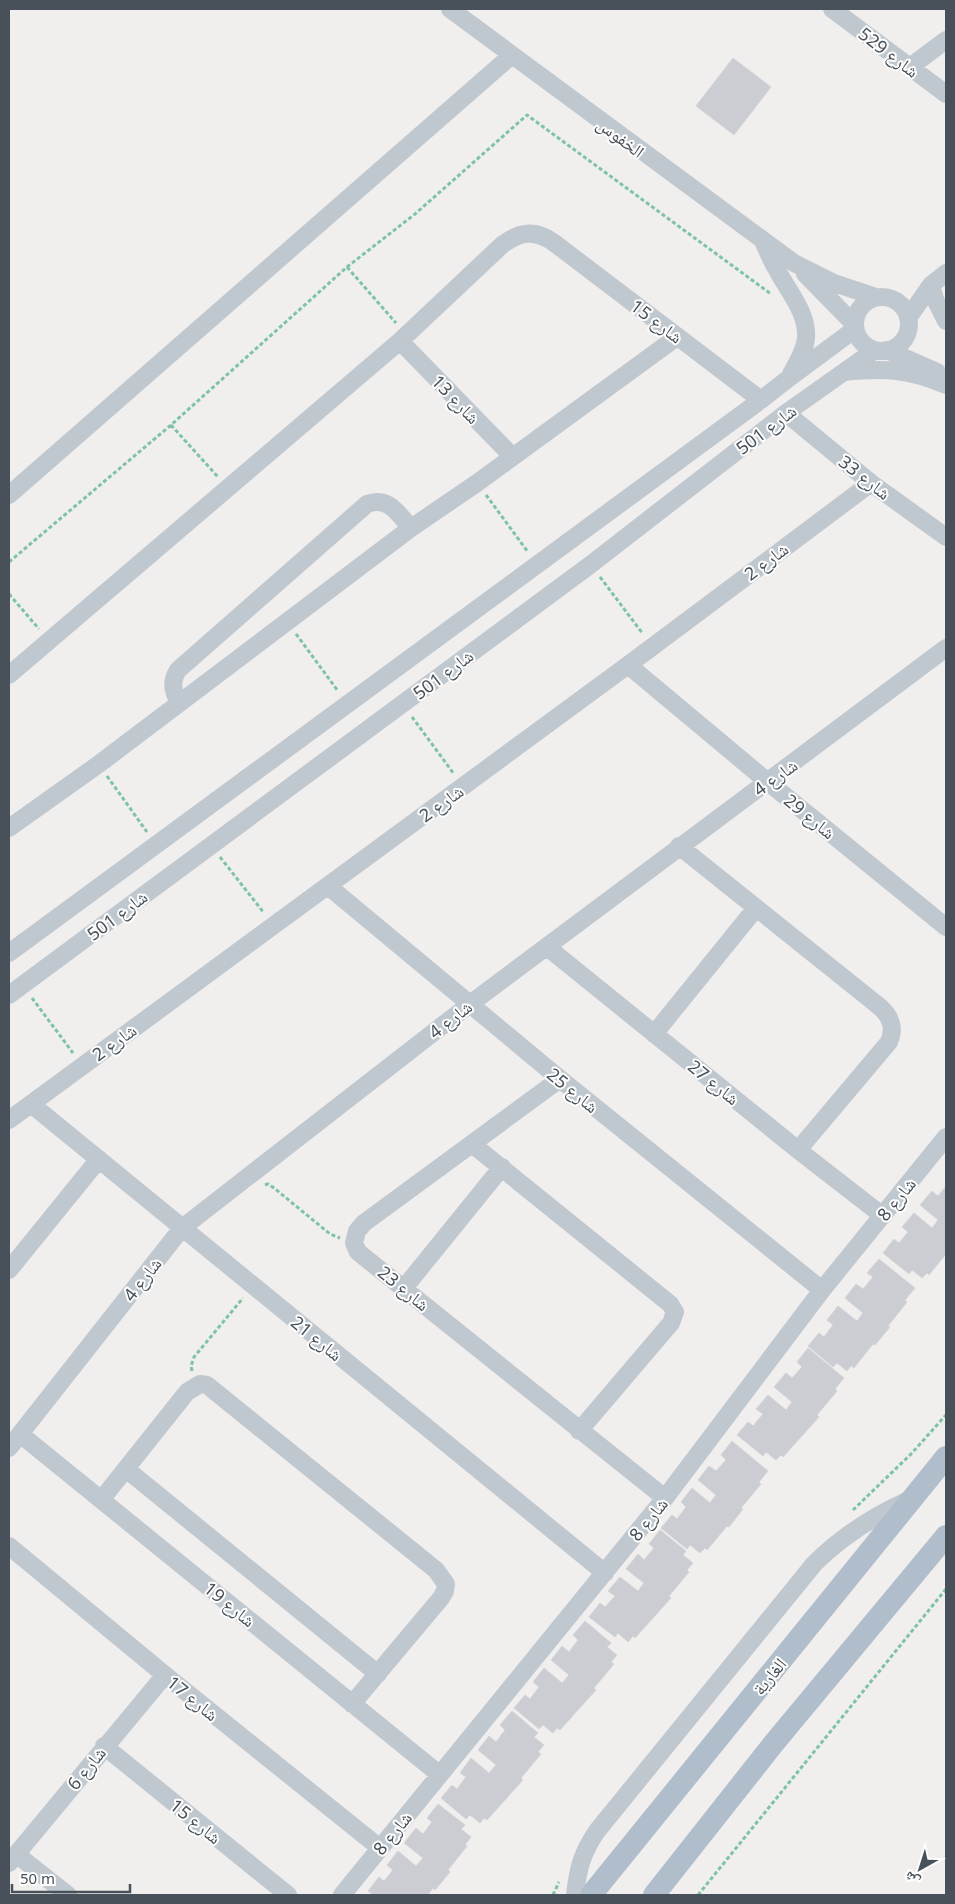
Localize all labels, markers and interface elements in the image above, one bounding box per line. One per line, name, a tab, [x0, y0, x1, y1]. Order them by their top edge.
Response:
street label: شارع 529	[854, 21, 924, 83]
street label: الخفوس	[592, 111, 650, 163]
street label: شارع 15	[626, 294, 688, 348]
street label: شارع 13	[427, 369, 485, 429]
street label: شارع 501	[731, 398, 801, 460]
street label: شارع 33	[834, 449, 896, 505]
street label: شارع 2	[739, 537, 793, 585]
street label: شارع 501	[408, 643, 478, 705]
street label: شارع 4	[748, 753, 802, 801]
street label: شارع 2	[414, 779, 468, 827]
street label: شارع 29	[779, 788, 841, 844]
street label: شارع 501	[82, 884, 152, 946]
street label: شارع 4	[423, 994, 477, 1044]
street label: شارع 2	[87, 1018, 141, 1066]
street label: شارع 27	[683, 1054, 745, 1110]
street label: شارع 25	[542, 1062, 604, 1118]
street label: شارع 8	[871, 1172, 921, 1226]
street label: شارع 4	[117, 1252, 167, 1306]
street label: شارع 23	[373, 1260, 435, 1316]
street label: شارع 21	[286, 1310, 348, 1366]
street label: شارع 8	[623, 1492, 673, 1546]
street label: شارع 19	[199, 1576, 261, 1632]
street label: الغارية	[747, 1652, 791, 1700]
street label: شارع 17	[162, 1670, 224, 1726]
street label: شارع 6	[61, 1741, 111, 1795]
street label: شارع 15	[165, 1793, 227, 1849]
street label: شارع 8	[367, 1806, 417, 1860]
north arrow	[895, 1844, 945, 1894]
scale bar	[12, 1862, 130, 1894]
text: ش	[900, 1867, 923, 1892]
text: 50 m	[20, 1868, 55, 1888]

